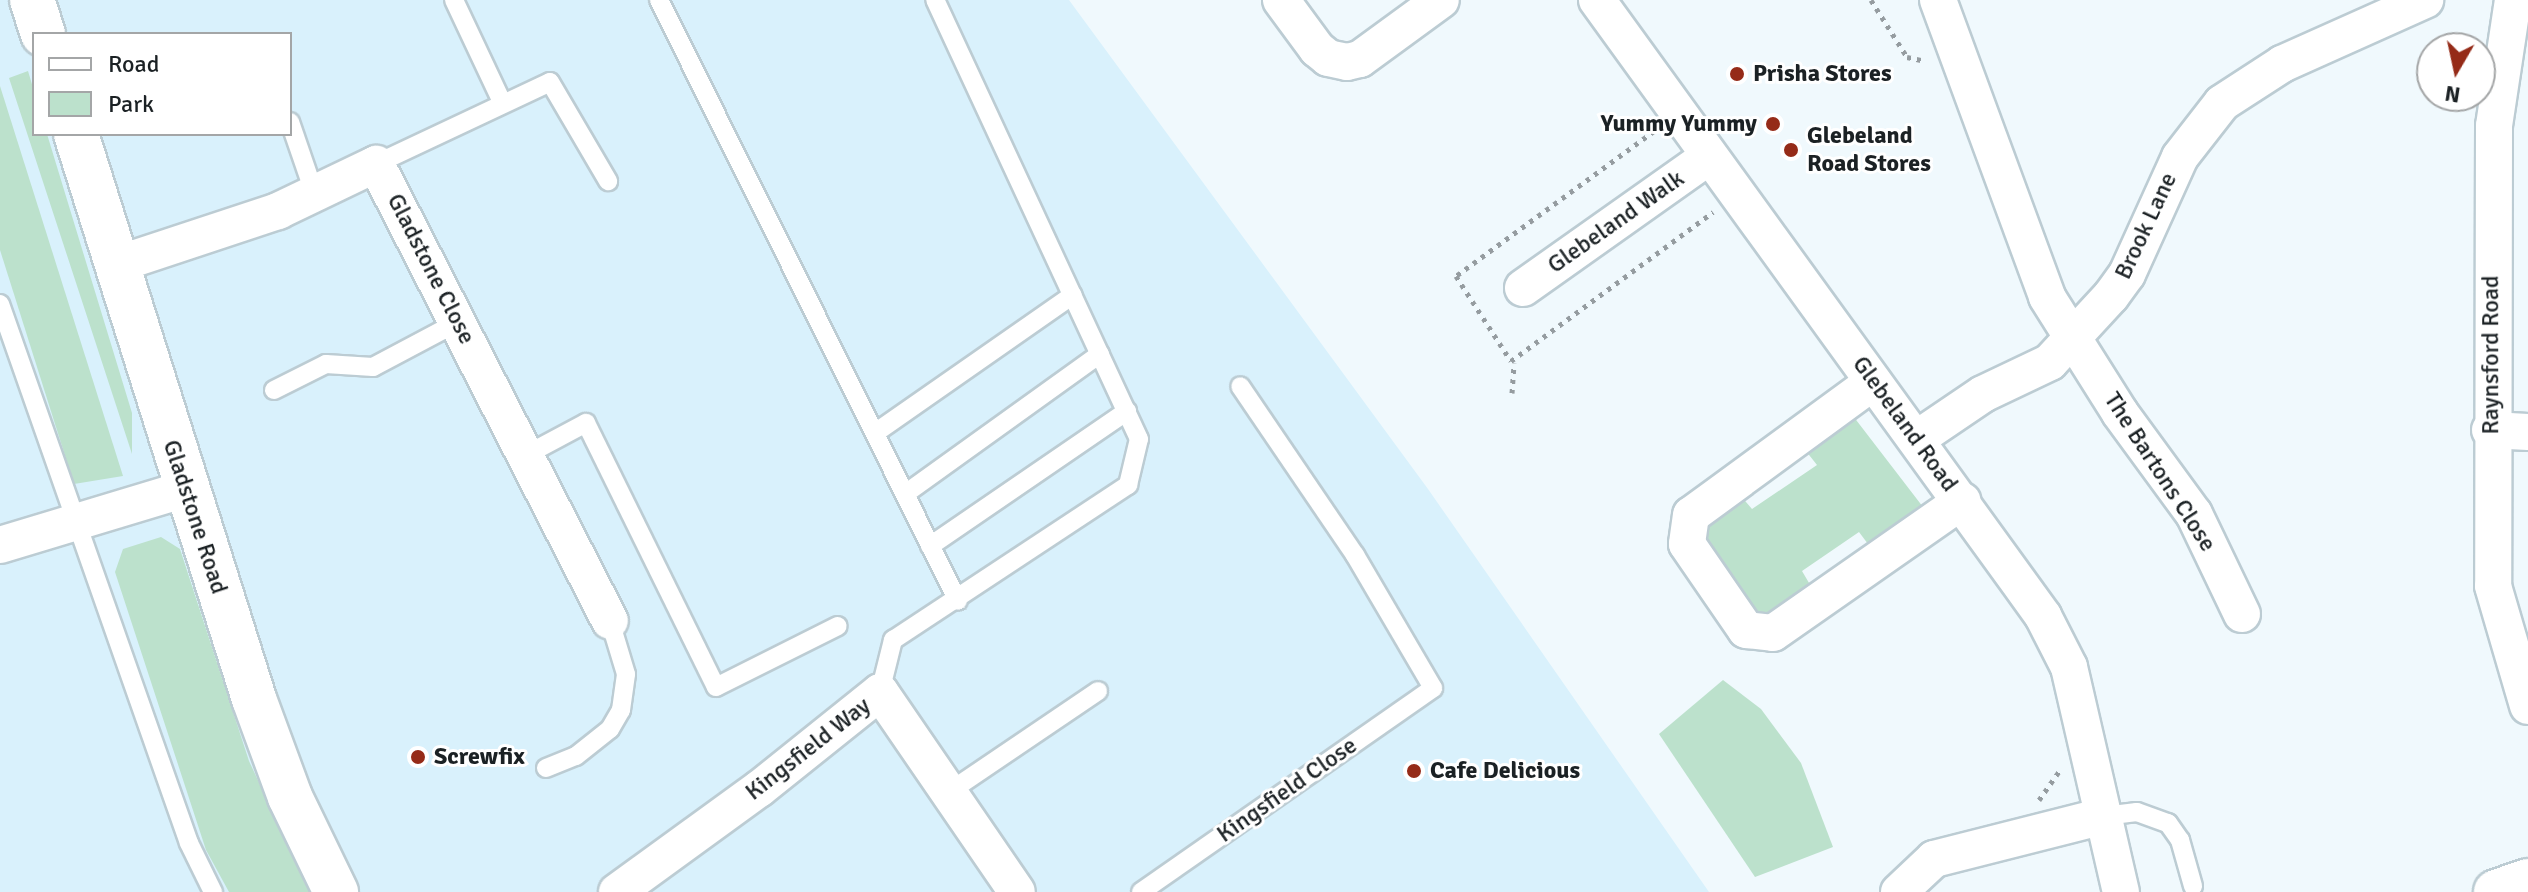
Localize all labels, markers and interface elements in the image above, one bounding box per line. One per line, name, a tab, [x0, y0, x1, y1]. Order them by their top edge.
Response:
legend	[32, 32, 292, 136]
north arrow	[2416, 32, 2496, 112]
text: Road	[108, 49, 159, 79]
place label: Prisha Stores	[1753, 60, 1892, 88]
marker: Prisha Stores	[1728, 65, 1746, 83]
text: N	[2443, 80, 2462, 109]
text: Park	[108, 89, 154, 119]
place label: Yummy Yummy	[1600, 110, 1757, 138]
marker: Yummy Yummy	[1764, 115, 1782, 133]
place label: Glebeland Road Stores	[1807, 122, 1931, 178]
marker: Glebeland Road Stores	[1782, 141, 1800, 159]
street label: Glebeland Walk	[1542, 164, 1690, 280]
street label: Brook Lane	[2109, 168, 2183, 284]
street label: Gladstone Close	[381, 189, 481, 349]
street label: Raynsford Road	[2477, 275, 2505, 435]
street label: Glebeland Road	[1846, 351, 1964, 497]
street label: The Bartons Close	[2098, 387, 2222, 557]
street label: Gladstone Road	[157, 436, 233, 598]
street label: Kingsfield Way	[740, 691, 876, 807]
street label: Kingsfield Close	[1211, 731, 1363, 849]
place label: Screwfix	[434, 743, 525, 771]
marker: Screwfix	[409, 748, 427, 766]
place label: Cafe Delicious	[1430, 757, 1580, 785]
marker: Cafe Delicious	[1405, 762, 1423, 780]

